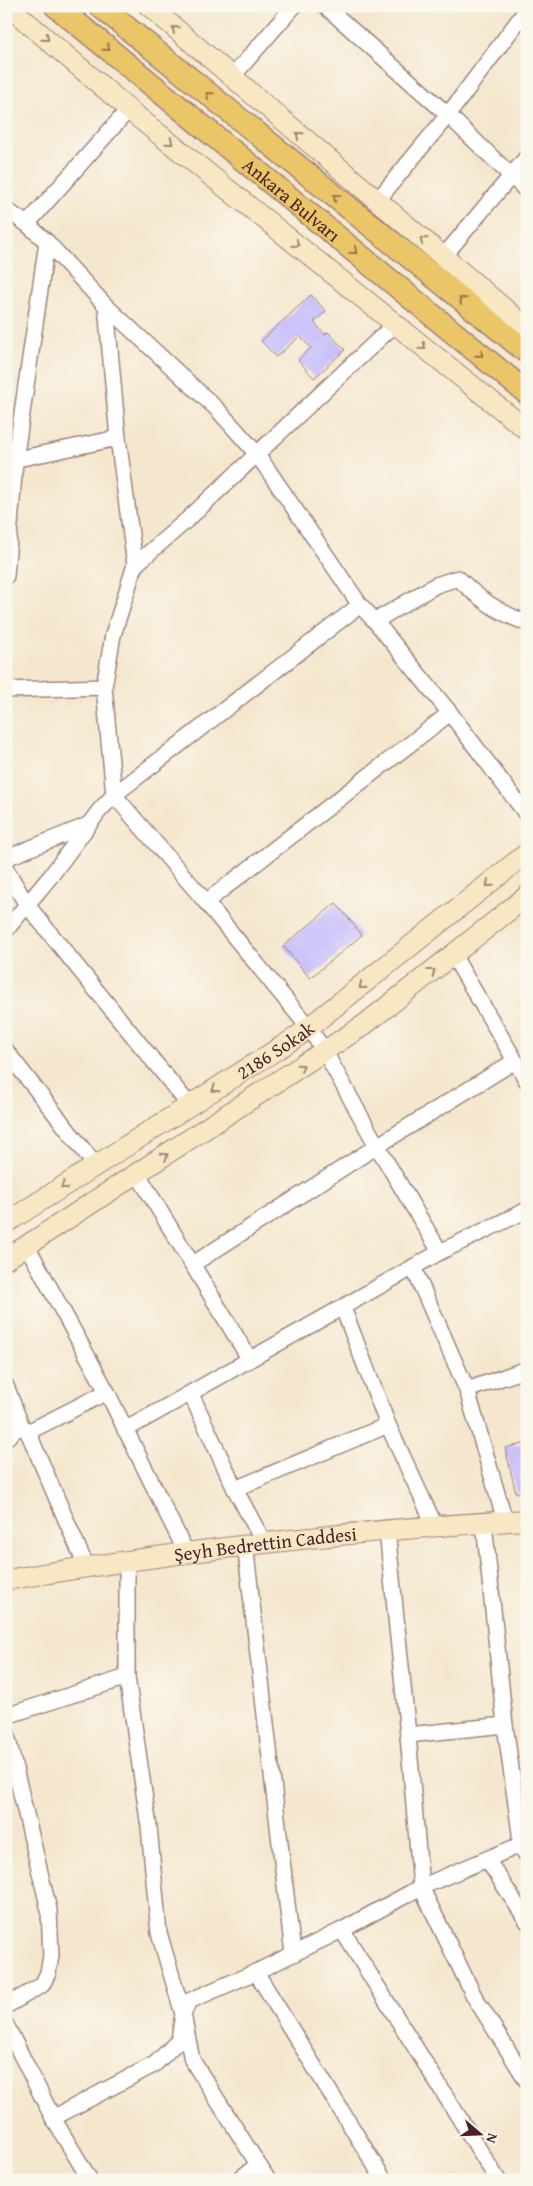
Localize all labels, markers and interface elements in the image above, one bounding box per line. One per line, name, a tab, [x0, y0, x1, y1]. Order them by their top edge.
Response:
one-way arrow	[172, 26, 181, 35]
one-way arrow	[40, 32, 49, 41]
one-way arrow	[101, 43, 110, 51]
one-way arrow	[206, 91, 215, 100]
one-way arrow	[295, 131, 304, 140]
one-way arrow	[164, 137, 173, 145]
street label: Ankara Bulvarı	[237, 151, 347, 248]
one-way arrow	[332, 194, 341, 203]
one-way arrow	[419, 237, 428, 246]
one-way arrow	[291, 239, 300, 248]
one-way arrow	[349, 246, 358, 255]
one-way arrow	[459, 297, 468, 305]
one-way arrow	[417, 341, 426, 349]
one-way arrow	[474, 349, 483, 357]
one-way arrow	[486, 879, 495, 887]
one-way arrow	[426, 969, 435, 977]
one-way arrow	[359, 980, 368, 988]
street label: 2186 Sokak	[231, 1014, 321, 1086]
one-way arrow	[295, 1064, 304, 1073]
one-way arrow	[211, 1083, 220, 1093]
one-way arrow	[159, 1153, 168, 1162]
one-way arrow	[60, 1180, 69, 1190]
street label: Şeyh Bedrettin Caddesi	[172, 1519, 358, 1568]
north arrow	[456, 2108, 506, 2158]
text: N	[481, 2131, 503, 2147]

